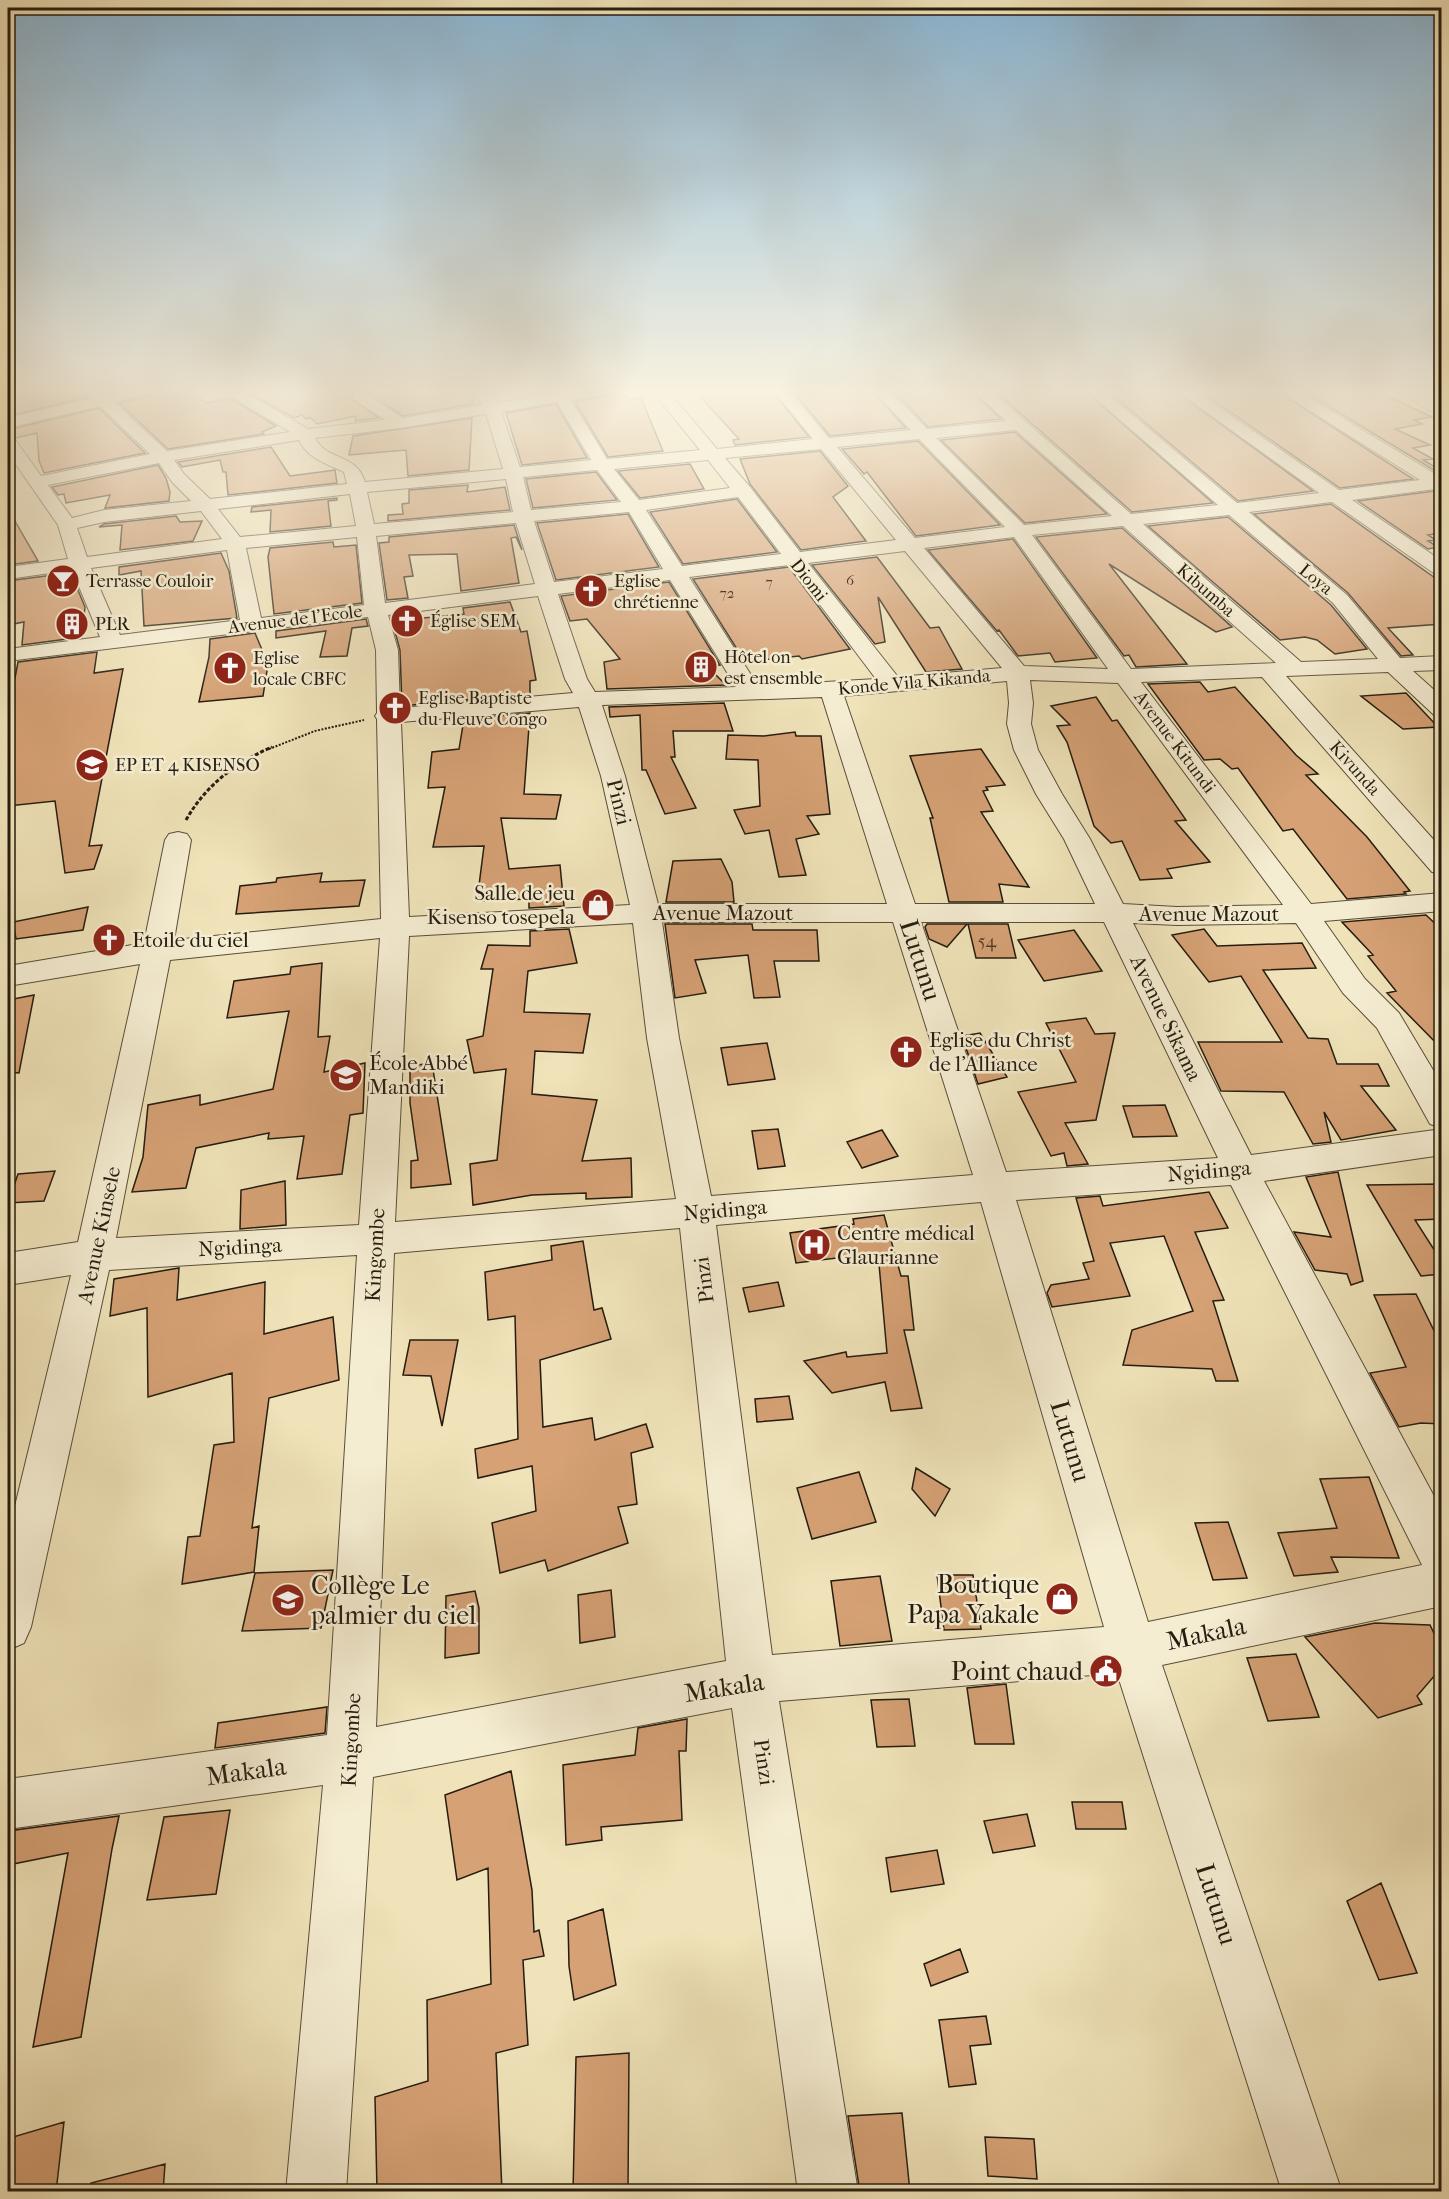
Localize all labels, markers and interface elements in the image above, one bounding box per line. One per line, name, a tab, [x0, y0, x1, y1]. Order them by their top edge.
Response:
street label: Diomi	[785, 555, 832, 606]
street label: Kibumba	[1172, 559, 1240, 622]
street label: Loya	[1295, 560, 1337, 600]
bar icon: Terrasse Couloir	[45, 563, 81, 599]
place label: Terrasse Couloir	[86, 571, 214, 592]
place label: Eglise chrétienne	[614, 571, 699, 613]
house number: 6	[846, 571, 855, 589]
church icon: Eglise chrétienne	[573, 573, 609, 609]
house number: 7	[765, 573, 773, 591]
house number: 72	[720, 584, 735, 602]
street label: Avenue de l'Ecole	[226, 601, 363, 638]
church icon: Église SEM	[389, 603, 425, 639]
building icon: PLR	[54, 606, 90, 642]
place label: Église SEM	[430, 610, 517, 632]
place label: PLR	[95, 614, 131, 635]
place label: Hôtel on est ensemble	[724, 647, 823, 689]
place label: Eglise locale CBFC	[252, 648, 346, 690]
building icon: Hôtel on est ensemble	[683, 649, 719, 685]
church icon: Eglise locale CBFC	[212, 650, 248, 686]
street label: Konde Vila Kikanda	[837, 665, 992, 700]
street label: Avenue Kitundi	[1129, 686, 1220, 798]
place label: Eglise Baptiste du Fleuve Congo	[418, 688, 547, 730]
church icon: Eglise Baptiste du Fleuve Congo	[377, 690, 413, 726]
street label: Kivunda	[1325, 737, 1385, 800]
school or university icon: EP ET 4 KISENSO	[74, 747, 110, 783]
place label: EP ET 4 KISENSO	[115, 755, 260, 776]
street label: Pinzi	[602, 777, 636, 827]
place label: Salle de jeu Kisenso tosepela	[427, 881, 575, 929]
shop icon: Salle de jeu Kisenso tosepela	[580, 887, 616, 923]
street label: Avenue Mazout	[652, 901, 794, 925]
street label: Avenue Mazout	[1138, 902, 1280, 926]
street label: Lutunu	[893, 916, 948, 1005]
church icon: Etoile du ciel	[91, 922, 127, 958]
place label: Etoile du ciel	[132, 928, 249, 952]
house number: 54	[978, 931, 997, 952]
street label: Avenue Sikama	[1125, 950, 1207, 1085]
place label: Eglise du Christ de l'Alliance	[929, 1028, 1072, 1076]
church icon: Eglise du Christ de l'Alliance	[888, 1034, 924, 1070]
place label: École Abbé Mandiki	[369, 1051, 468, 1099]
school or university icon: École Abbé Mandiki	[328, 1057, 364, 1093]
street label: Ngidinga	[1166, 1155, 1252, 1187]
street label: Avenue Kinsele	[72, 1164, 125, 1307]
street label: Ngidinga	[682, 1194, 768, 1226]
street label: Kingombe	[361, 1207, 389, 1303]
place label: Centre médical Glaurianne	[837, 1221, 975, 1269]
hospital icon: Centre médical Glaurianne	[796, 1227, 832, 1263]
street label: Ngidinga	[198, 1233, 283, 1261]
street label: Pinzi	[689, 1255, 719, 1305]
street label: Lutunu	[1043, 1397, 1098, 1486]
place label: Boutique Papa Yakale	[907, 1569, 1039, 1630]
place label: Collège Le palmier du ciel	[310, 1570, 476, 1631]
shop icon: Boutique Papa Yakale	[1044, 1581, 1080, 1617]
school or university icon: Collège Le palmier du ciel	[270, 1582, 306, 1618]
street label: Makala	[1164, 1610, 1250, 1657]
public building icon: Point chaud	[1088, 1653, 1124, 1689]
place label: Point chaud	[951, 1656, 1084, 1687]
street label: Makala	[682, 1666, 767, 1709]
street label: Kingombe	[337, 1692, 365, 1788]
street label: Pinzi	[749, 1737, 779, 1787]
street label: Makala	[204, 1750, 289, 1792]
street label: Lutunu	[1189, 1860, 1244, 1949]

